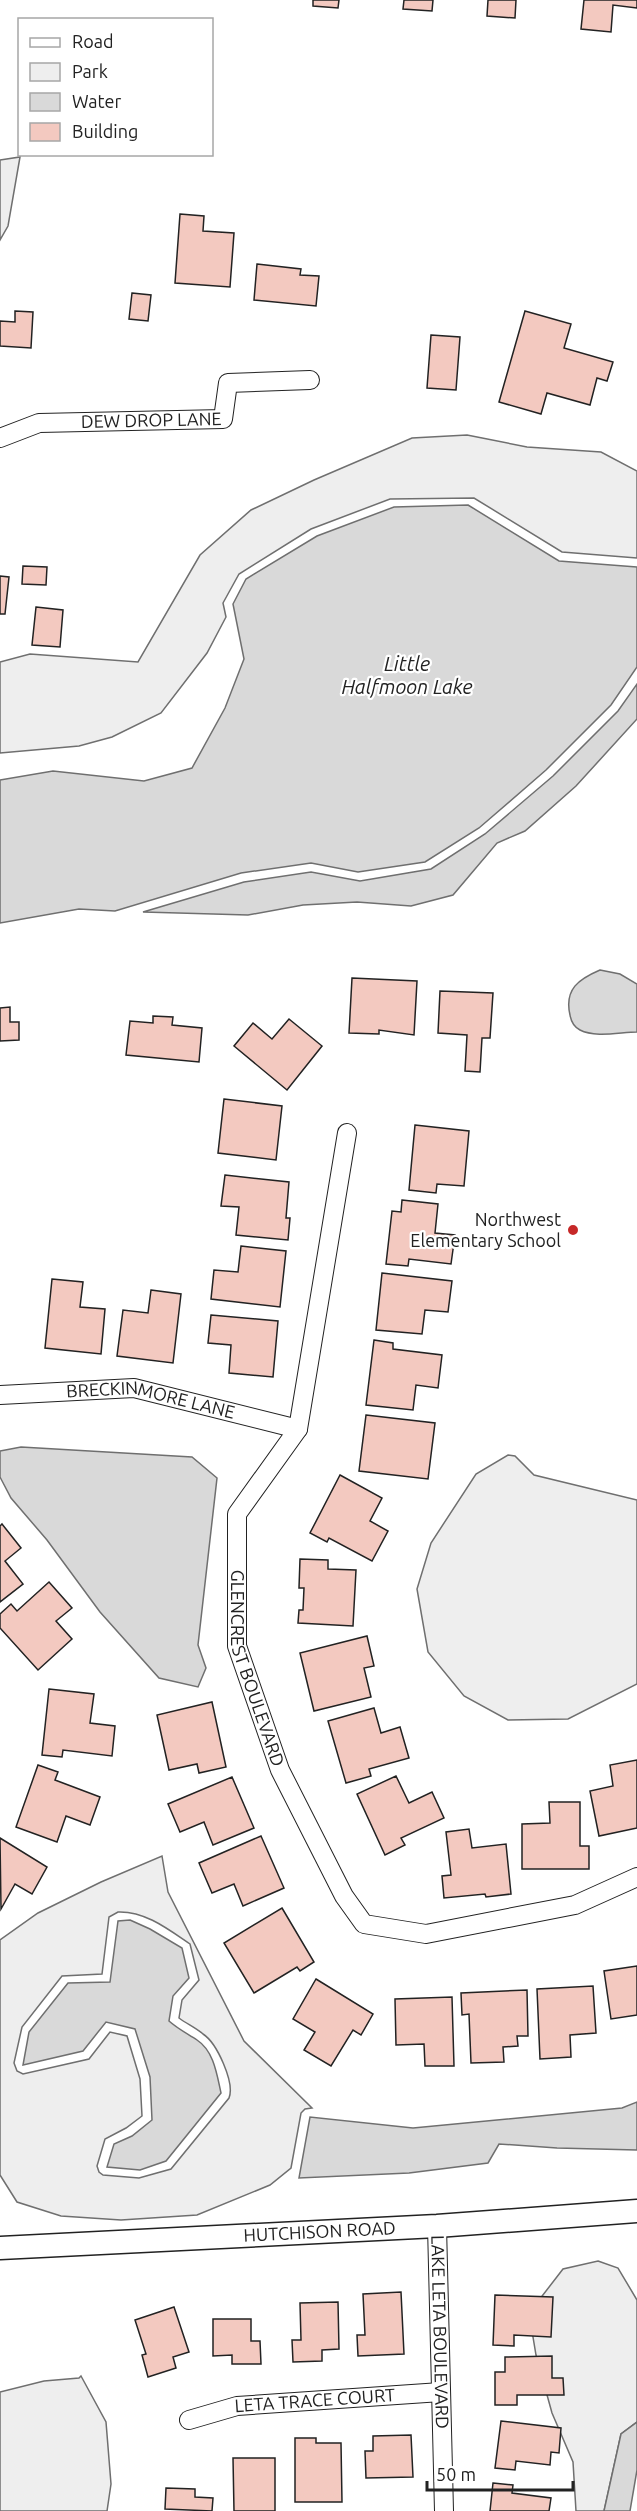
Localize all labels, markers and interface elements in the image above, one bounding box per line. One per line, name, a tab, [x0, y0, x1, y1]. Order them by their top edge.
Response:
legend	[18, 18, 213, 156]
text: Road	[72, 31, 114, 51]
text: Park	[72, 61, 108, 81]
text: Water	[72, 91, 122, 111]
text: Building	[72, 121, 138, 141]
street label: DEW DROP LANE	[81, 408, 222, 431]
water label: Little Halfmoon Lake	[341, 652, 473, 698]
place label: Northwest Elementary School	[410, 1209, 561, 1250]
marker: Northwest Elementary School	[566, 1223, 580, 1237]
street label: BRECKINMORE LANE	[66, 1377, 237, 1422]
street label: GLENCREST BOULEVARD	[228, 1570, 289, 1769]
street label: HUTCHISON ROAD	[243, 2217, 396, 2245]
street label: LAKE LETA BOULEVARD	[428, 2235, 453, 2429]
street label: LETA TRACE COURT	[234, 2384, 396, 2415]
scale bar	[427, 2454, 572, 2492]
text: 50 m	[436, 2464, 476, 2484]

